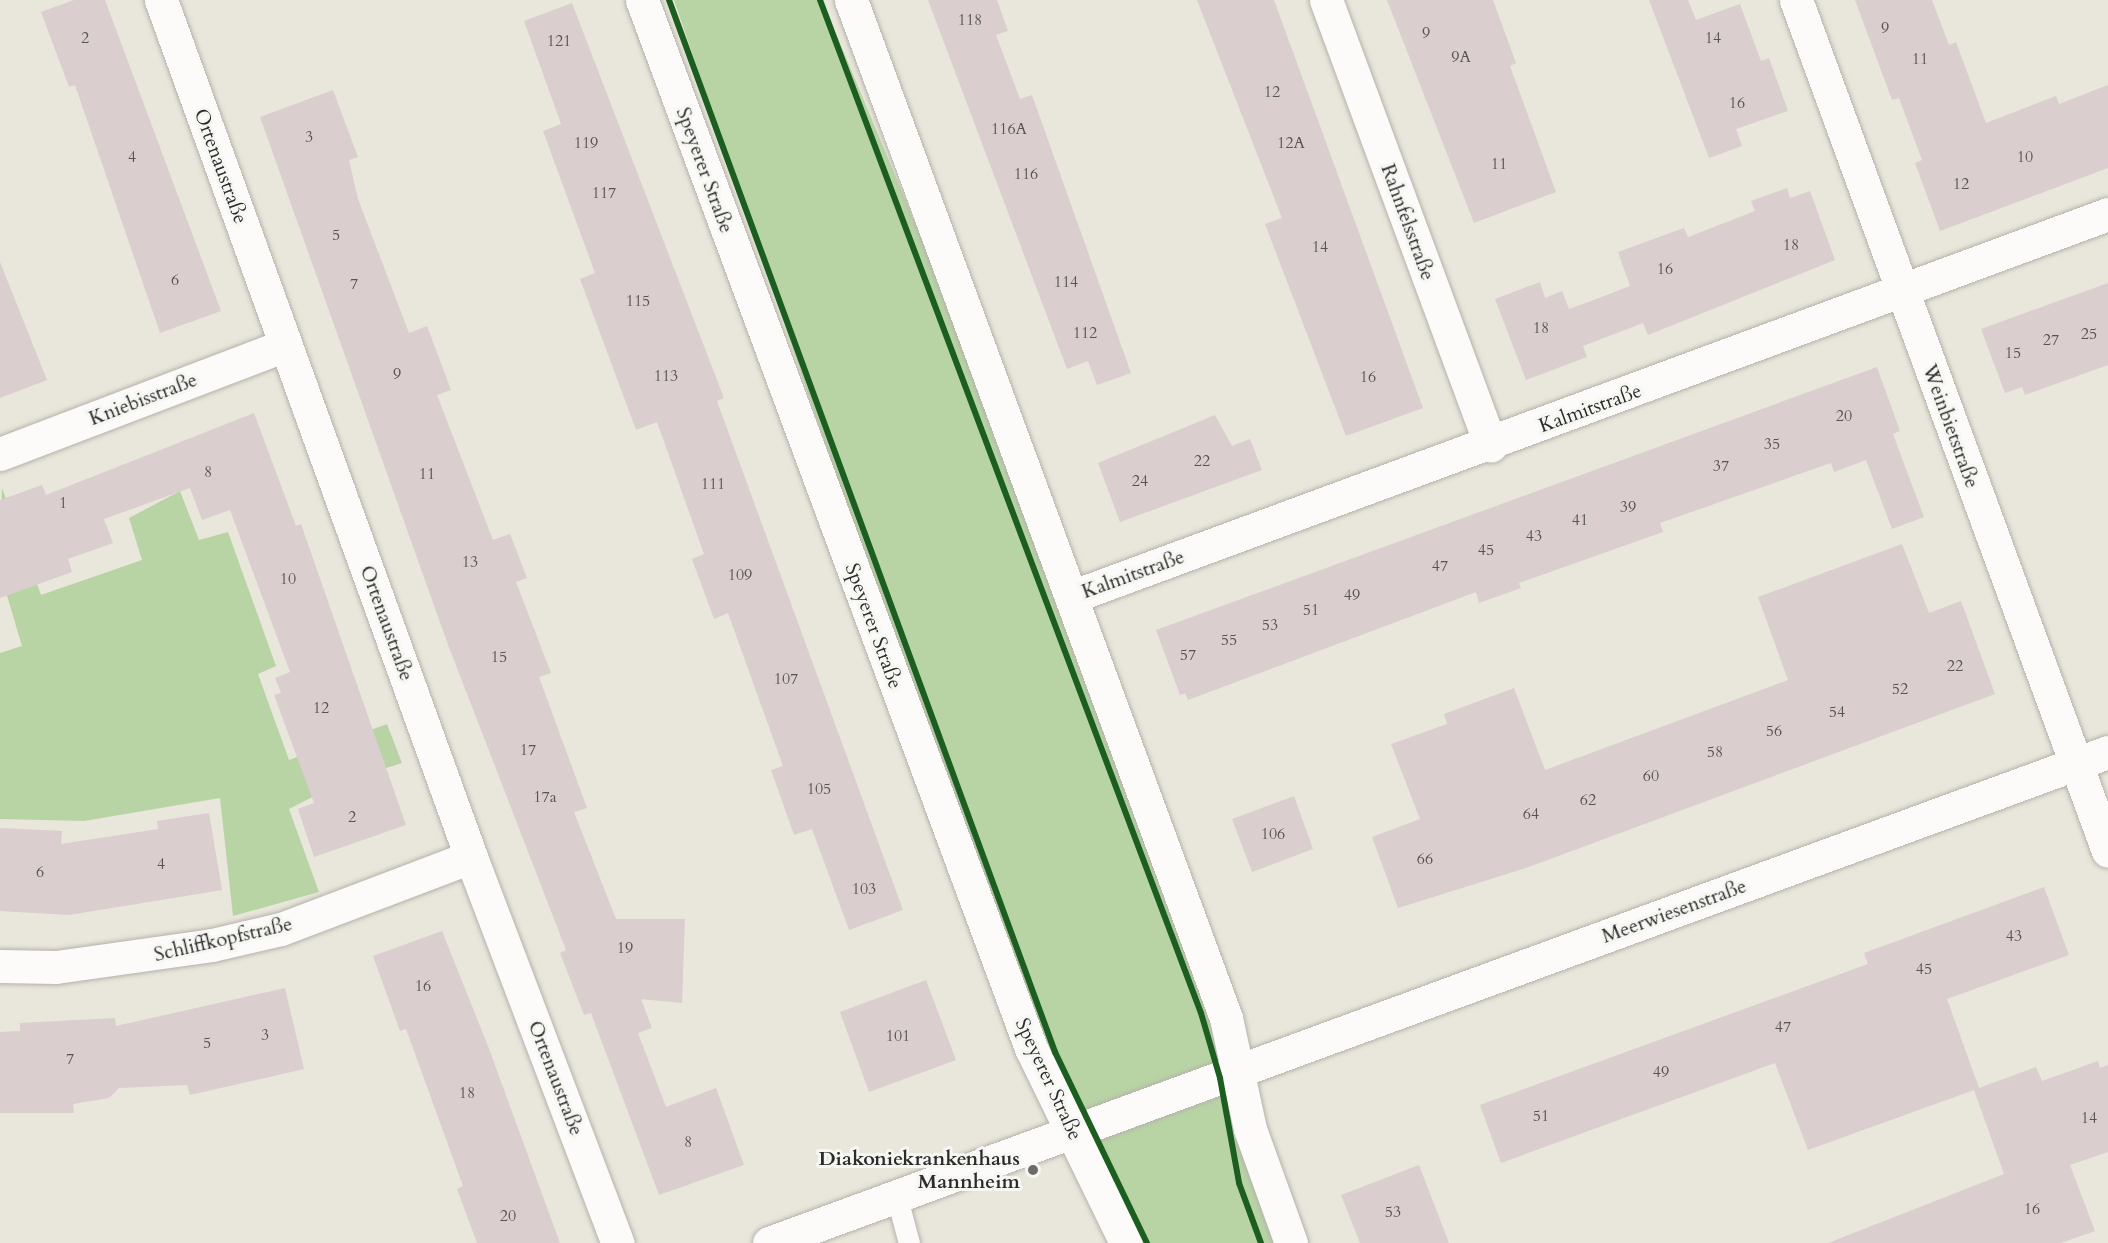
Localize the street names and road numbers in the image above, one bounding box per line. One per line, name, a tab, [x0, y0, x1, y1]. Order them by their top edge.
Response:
street label: Speyerer Straße	[671, 104, 739, 236]
street label: Ortenaustraße	[189, 105, 253, 227]
street label: Rahnfelsstraße	[1376, 161, 1440, 283]
street label: Weinbietstraße	[1918, 361, 1984, 491]
street label: Kniebisstraße	[86, 367, 200, 431]
street label: Kalmitstraße	[1535, 378, 1645, 438]
street label: Kalmitstraße	[1078, 544, 1188, 604]
street label: Speyerer Straße	[840, 560, 908, 692]
street label: Ortenaustraße	[355, 562, 419, 684]
street label: Meerwiesenstraße	[1598, 874, 1750, 948]
street label: Schliffkopfstraße	[152, 911, 294, 967]
street label: Speyerer Straße	[1010, 1014, 1088, 1144]
street label: Ortenaustraße	[523, 1017, 589, 1139]

